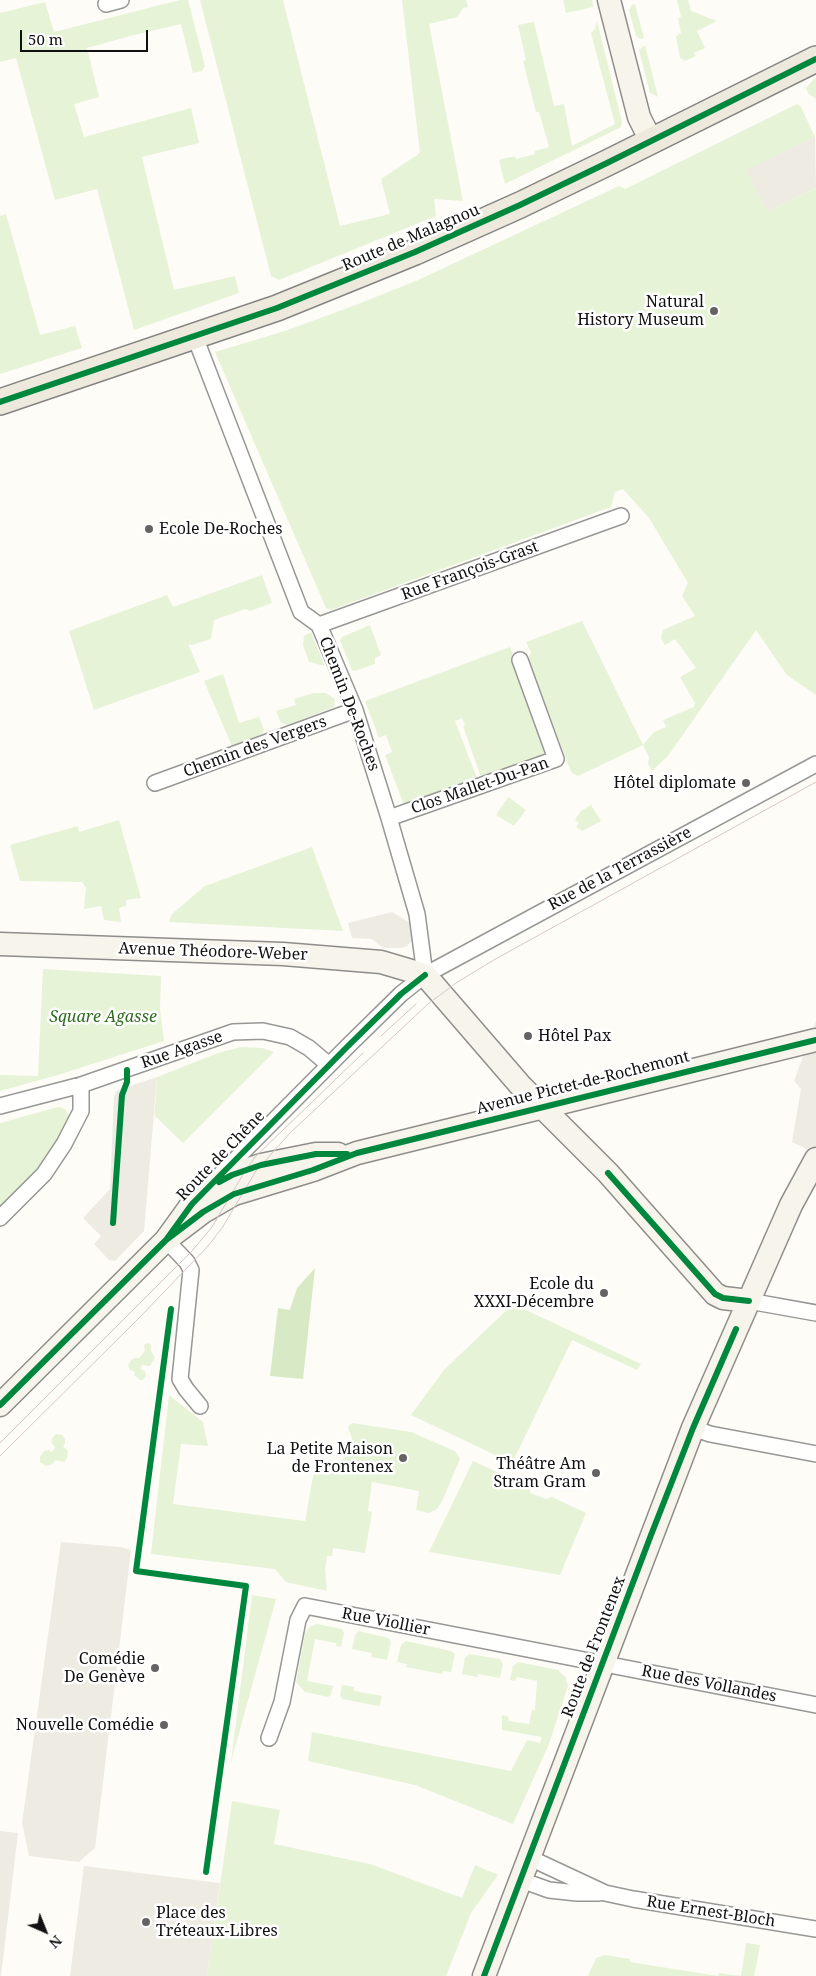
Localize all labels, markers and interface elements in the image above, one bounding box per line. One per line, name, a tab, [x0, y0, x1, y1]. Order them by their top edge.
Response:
scale bar	[22, 20, 150, 52]
text: 50 m	[28, 29, 63, 49]
street label: Route de Malagnou	[340, 200, 482, 276]
place label: Natural History Museum	[577, 292, 704, 330]
marker: Natural History Museum	[708, 305, 720, 317]
place label: Ecole De-Roches	[159, 519, 282, 539]
marker: Ecole De-Roches	[143, 523, 155, 535]
street label: Rue François-Grast	[399, 537, 541, 605]
street label: Chemin De-Roches	[315, 634, 383, 774]
street label: Chemin des Vergers	[181, 712, 329, 782]
street label: Clos Mallet-Du-Pan	[409, 753, 551, 819]
place label: Hôtel diplomate	[613, 773, 736, 793]
marker: Hôtel diplomate	[740, 777, 752, 789]
street label: Rue de la Terrassière	[545, 823, 695, 915]
street label: Avenue Théodore-Weber	[118, 939, 308, 965]
park label: Square Agasse	[49, 1007, 157, 1027]
place label: Hôtel Pax	[538, 1026, 611, 1046]
street label: Rue Agasse	[139, 1027, 225, 1073]
marker: Hôtel Pax	[522, 1030, 534, 1042]
street label: Avenue Pictet-de-Rochemont	[475, 1047, 691, 1119]
street label: Route de Chêne	[173, 1107, 269, 1205]
place label: Ecole du XXXI-Décembre	[474, 1274, 594, 1312]
marker: Ecole du XXXI-Décembre	[598, 1287, 610, 1299]
place label: La Petite Maison de Frontenex	[267, 1439, 393, 1477]
marker: La Petite Maison de Frontenex	[397, 1452, 409, 1464]
place label: Théâtre Am Stram Gram	[493, 1454, 586, 1492]
marker: Théâtre Am Stram Gram	[590, 1467, 602, 1479]
street label: Route de Frontenex	[558, 1574, 630, 1720]
street label: Rue Viollier	[340, 1604, 432, 1640]
place label: Comédie De Genève	[64, 1649, 145, 1687]
marker: Comédie De Genève	[149, 1662, 161, 1674]
street label: Rue des Vollandes	[640, 1662, 778, 1706]
place label: Nouvelle Comédie	[16, 1715, 154, 1735]
marker: Nouvelle Comédie	[158, 1719, 170, 1731]
street label: Rue Ernest-Bloch	[645, 1892, 777, 1932]
place label: Place des Tréteaux-Libres	[156, 1903, 278, 1941]
north arrow	[20, 1906, 70, 1956]
marker: Place des Tréteaux-Libres	[140, 1916, 152, 1928]
text: N	[45, 1931, 66, 1953]

